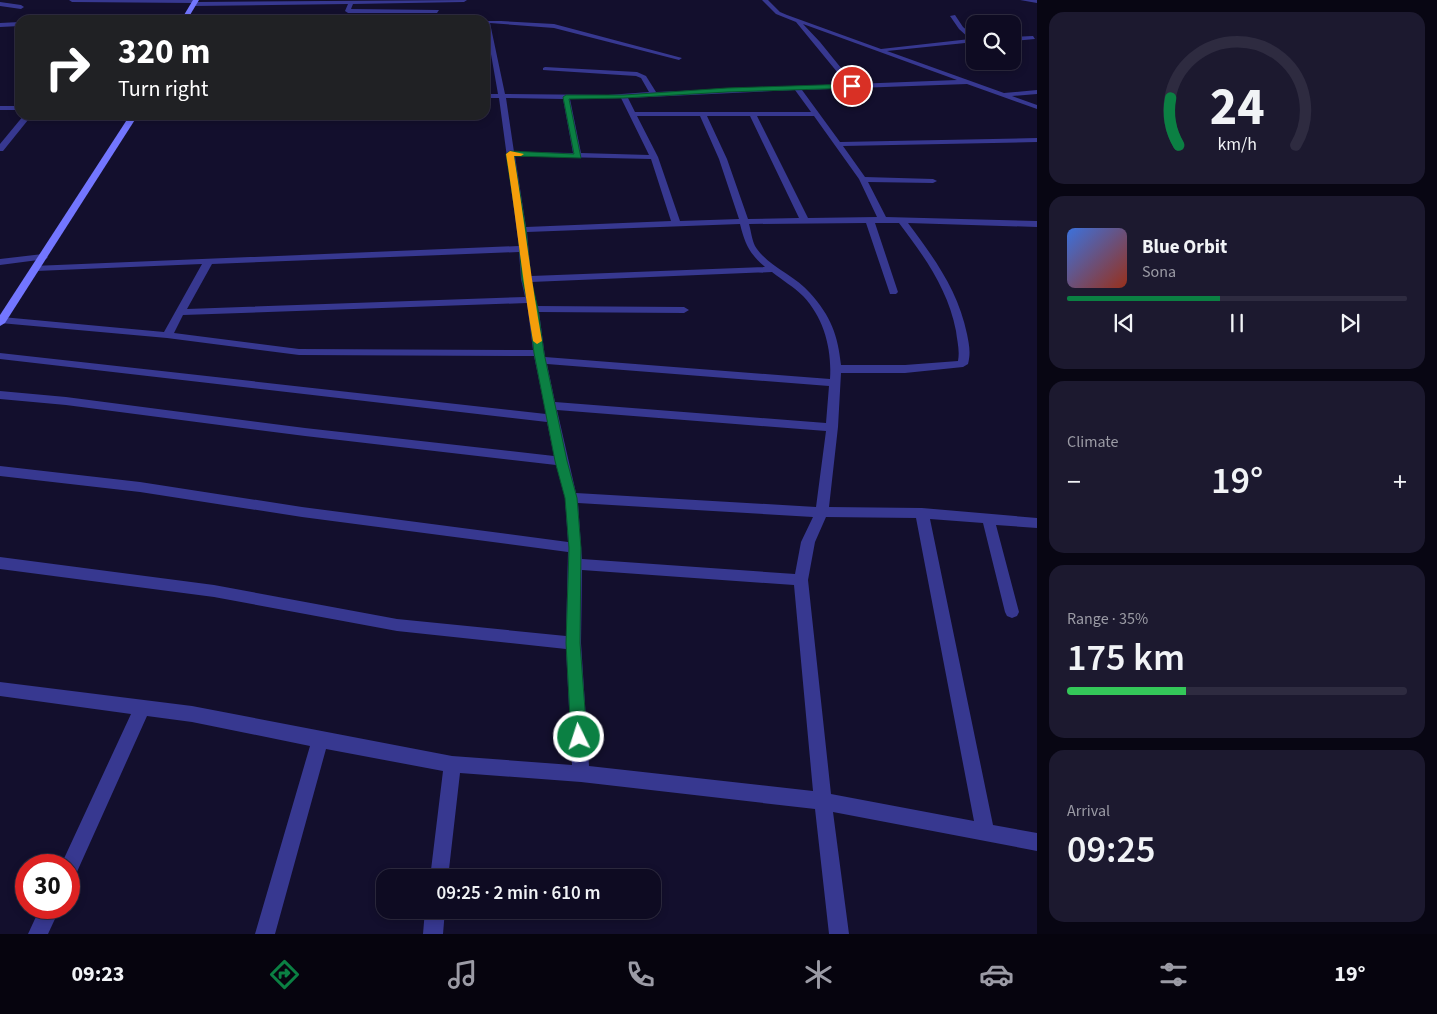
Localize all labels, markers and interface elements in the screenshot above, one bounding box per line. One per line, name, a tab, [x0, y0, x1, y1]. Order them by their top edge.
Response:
map controls	[966, 15, 1021, 70]
button: search	[966, 15, 1021, 70]
text: 320 m	[118, 27, 210, 77]
icon: right	[35, 35, 100, 100]
pin	[831, 65, 873, 107]
text: 24	[1210, 71, 1264, 145]
icon: arrive	[838, 72, 866, 100]
text: Turn right	[118, 73, 208, 105]
text: km/h	[1217, 132, 1257, 157]
text: Blue Orbit	[1142, 234, 1227, 261]
text: Sona	[1142, 261, 1176, 283]
icon: previous	[1110, 309, 1138, 337]
icon: pause	[1223, 309, 1251, 337]
icon: next	[1336, 309, 1364, 337]
text: Climate	[1067, 431, 1118, 453]
text: 19°	[1211, 454, 1263, 508]
text: −	[1067, 462, 1081, 502]
text: +	[1393, 462, 1407, 502]
text: Range · 35%	[1067, 608, 1148, 630]
text: 175 km	[1067, 631, 1185, 685]
position arrow	[552, 710, 604, 762]
text: Arrival	[1067, 800, 1110, 822]
text: 09:25	[1067, 823, 1155, 877]
speed limit sign: 30	[15, 854, 80, 919]
text: 09:25 · 2 min · 610 m	[436, 880, 601, 907]
icon: directions	[267, 957, 302, 992]
icon: music	[445, 957, 480, 992]
icon: phone	[623, 957, 658, 992]
icon: climate	[801, 957, 836, 992]
icon: car	[979, 957, 1014, 992]
icon: filters	[1156, 957, 1191, 992]
text: 09:23	[71, 958, 124, 990]
text: 19°	[1334, 958, 1366, 990]

